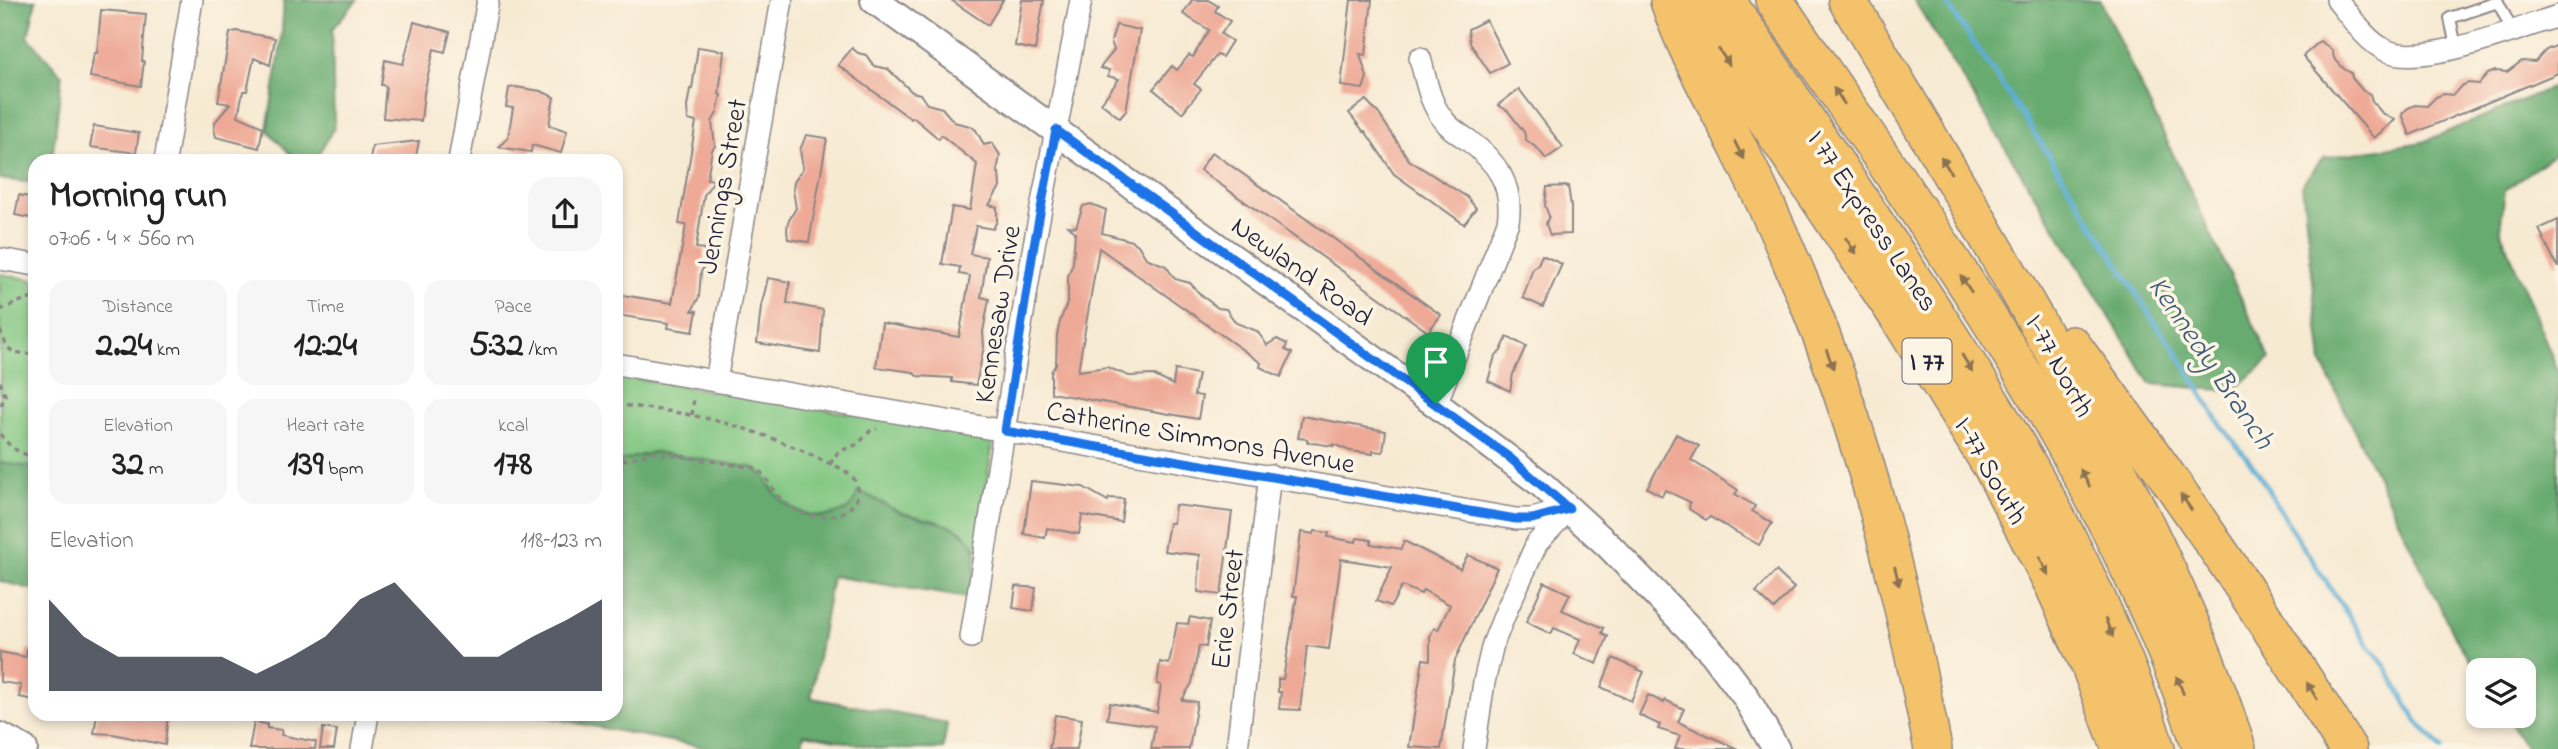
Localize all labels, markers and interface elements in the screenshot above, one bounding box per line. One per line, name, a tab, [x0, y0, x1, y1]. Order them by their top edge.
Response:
one-way arrow	[1717, 48, 1731, 66]
one-way arrow	[1833, 86, 1846, 105]
street label: Jennings Street	[689, 96, 760, 277]
street label: I 77 Express Lanes	[1795, 123, 1947, 321]
one-way arrow	[1734, 140, 1745, 160]
one-way arrow	[1940, 155, 1953, 174]
text: Morning run	[49, 169, 227, 225]
button: share	[528, 177, 602, 251]
street label: Newland Road	[1222, 207, 1381, 339]
street label: Kennesaw Drive	[965, 222, 1034, 406]
text: 07:06 · 4 × 560 m	[49, 223, 194, 256]
one-way arrow	[1844, 237, 1858, 255]
water label: Kennedy Branch	[2135, 268, 2284, 460]
one-way arrow	[1960, 274, 1973, 294]
text: Distance	[103, 294, 173, 321]
text: Time	[307, 294, 344, 321]
text: Pace	[495, 294, 532, 321]
street label: I-77 North	[2013, 308, 2103, 426]
text: 2.24	[96, 321, 152, 372]
text: 12:24	[294, 321, 357, 372]
text: 5:32	[469, 321, 524, 372]
pin	[1406, 332, 1466, 404]
text: km	[152, 337, 180, 364]
text: /km	[524, 337, 557, 364]
road number: I 77	[1902, 338, 1952, 384]
icon: arrive	[1417, 343, 1455, 381]
one-way arrow	[1824, 348, 1835, 369]
one-way arrow	[1961, 353, 1974, 372]
street label: Catherine Simmons Avenue	[1043, 392, 1358, 487]
street label: I-77 South	[1942, 410, 2036, 533]
text: Elevation	[103, 413, 173, 440]
text: Heart rate	[287, 413, 364, 440]
text: kcal	[498, 413, 528, 440]
text: 32	[112, 440, 144, 491]
text: 139	[287, 440, 324, 491]
text: 178	[494, 440, 533, 491]
text: m	[144, 456, 164, 483]
text: bpm	[324, 456, 363, 483]
one-way arrow	[2079, 468, 2091, 488]
one-way arrow	[2179, 493, 2193, 511]
text: Elevation	[49, 525, 134, 558]
text: 118–123 m	[520, 525, 602, 558]
street label: Erie Street	[1202, 547, 1257, 672]
one-way arrow	[2039, 556, 2050, 576]
one-way arrow	[1892, 565, 1903, 587]
one-way arrow	[2104, 617, 2115, 638]
map controls	[2466, 658, 2536, 728]
button: layers	[2466, 658, 2536, 728]
one-way arrow	[2174, 674, 2185, 695]
one-way arrow	[2305, 682, 2318, 701]

